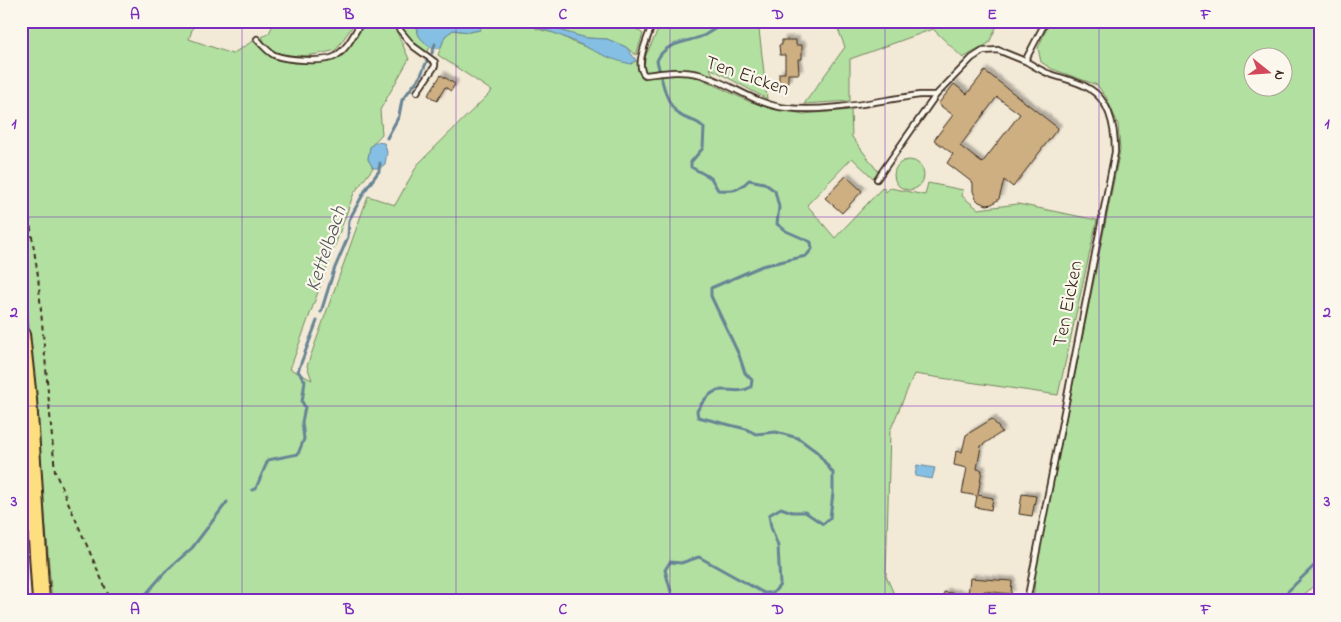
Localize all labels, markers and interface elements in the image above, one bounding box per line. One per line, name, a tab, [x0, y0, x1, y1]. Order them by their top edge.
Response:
text: A	[130, 3, 140, 27]
text: B	[343, 3, 355, 27]
text: C	[559, 3, 568, 27]
text: D	[771, 3, 784, 27]
text: E	[987, 3, 997, 27]
text: F	[1200, 3, 1212, 27]
north arrow	[1244, 48, 1294, 98]
street label: Ten Eicken	[701, 49, 793, 105]
text: N	[1268, 68, 1290, 83]
text: 1	[11, 112, 17, 136]
text: 1	[1324, 112, 1330, 136]
water label: Kettelbach	[298, 201, 356, 296]
street label: Ten Eicken	[1046, 258, 1092, 350]
text: 2	[9, 301, 18, 325]
text: 2	[1322, 301, 1331, 325]
text: 3	[10, 490, 18, 514]
text: 3	[1323, 490, 1331, 514]
text: A	[130, 598, 140, 622]
text: B	[343, 598, 355, 622]
text: C	[559, 598, 568, 622]
text: D	[771, 598, 784, 622]
text: E	[987, 598, 997, 622]
text: F	[1200, 598, 1212, 622]

